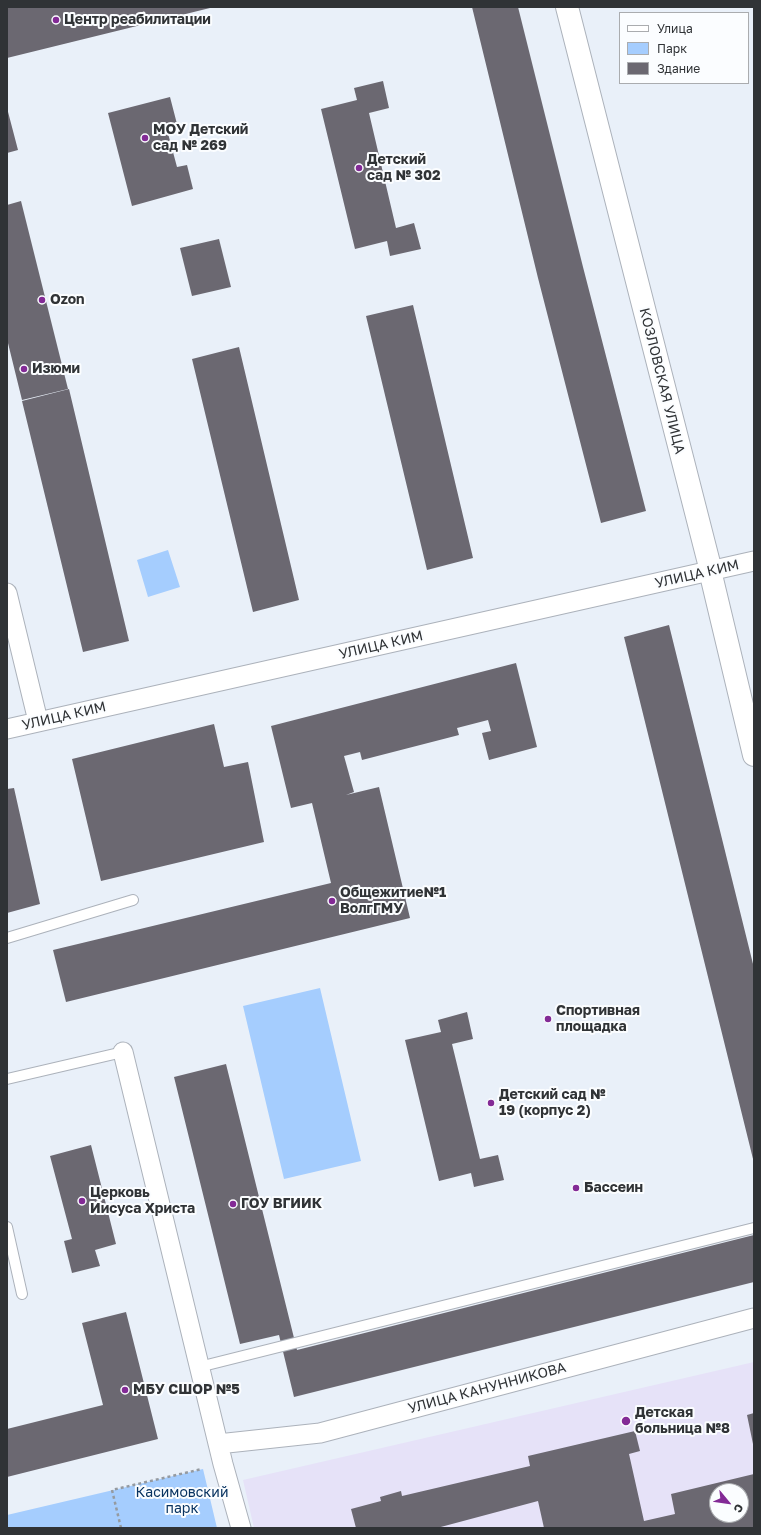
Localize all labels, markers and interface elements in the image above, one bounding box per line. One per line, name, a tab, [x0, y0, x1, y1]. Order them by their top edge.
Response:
place label: Центр реабилитации	[64, 12, 211, 28]
legend	[619, 12, 749, 84]
marker: Центр реабилитации	[51, 15, 61, 25]
text: Улица	[657, 21, 693, 36]
text: Парк	[657, 41, 687, 56]
text: Здание	[657, 61, 700, 76]
place label: МОУ Детский сад № 269	[153, 122, 248, 154]
marker: МОУ Детский сад № 269	[140, 133, 150, 143]
place label: Детский сад № 302	[367, 152, 441, 184]
marker: Детский сад № 302	[354, 163, 364, 173]
place label: Ozon	[50, 292, 85, 308]
marker: Ozon	[37, 295, 47, 305]
street label: КОЗЛОВСКАЯ УЛИЦА	[636, 306, 688, 456]
place label: Изюми	[32, 361, 80, 377]
marker: Изюми	[19, 364, 29, 374]
street label: УЛИЦА КИМ	[653, 556, 741, 592]
street label: УЛИЦА КИМ	[337, 627, 425, 663]
street label: УЛИЦА КИМ	[20, 698, 108, 734]
place label: Общежитие№1 ВолгГМУ	[340, 885, 446, 918]
marker: Общежитие№1 ВолгГМУ	[327, 896, 337, 906]
place label: Спортивная площадка	[556, 1003, 640, 1036]
marker: Спортивная площадка	[543, 1014, 553, 1024]
place label: Детский сад № 19 (корпус 2)	[499, 1087, 605, 1120]
marker: Детский сад № 19 (корпус 2)	[486, 1098, 496, 1108]
place label: Бассеин	[584, 1180, 643, 1196]
marker: Бассеин	[571, 1183, 581, 1193]
place label: Церковь Иисуса Христа	[90, 1185, 195, 1218]
marker: Церковь Иисуса Христа	[77, 1196, 87, 1206]
place label: ГОУ ВГИИК	[241, 1196, 322, 1212]
marker: ГОУ ВГИИК	[228, 1199, 238, 1209]
street label: УЛИЦА КАНУННИКОВА	[406, 1359, 568, 1417]
place label: МБУ СШОР №5	[133, 1382, 240, 1398]
marker: МБУ СШОР №5	[120, 1385, 130, 1395]
place label: Детская больница №8	[635, 1405, 730, 1438]
marker: Детская больница №8	[620, 1415, 632, 1427]
north arrow	[709, 1483, 749, 1523]
park label: Касимовский парк	[136, 1485, 228, 1518]
text: С	[731, 1502, 747, 1515]

